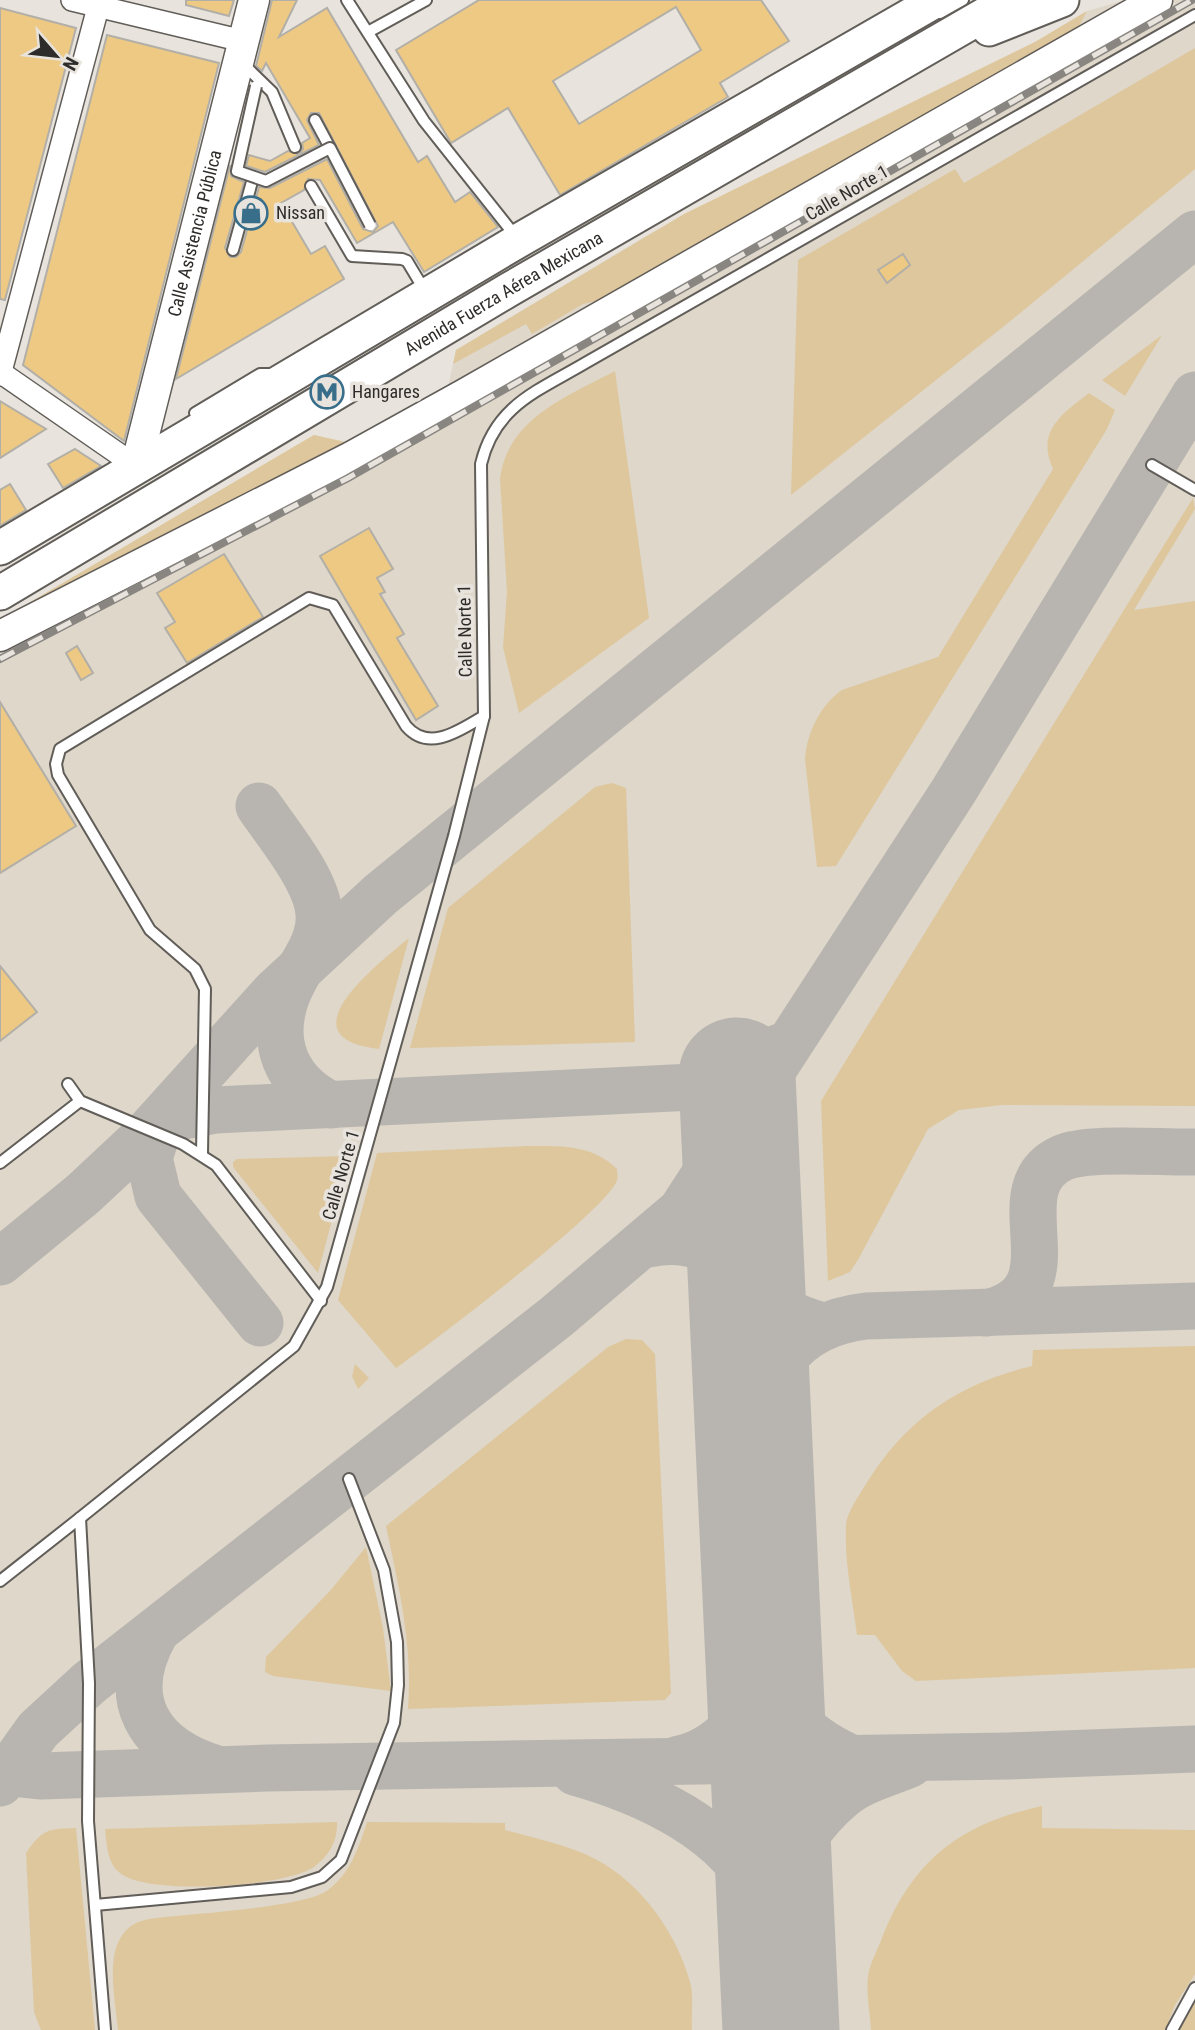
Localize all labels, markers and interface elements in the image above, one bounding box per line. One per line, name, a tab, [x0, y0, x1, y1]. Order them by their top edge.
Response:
north arrow	[21, 21, 91, 91]
text: N	[58, 53, 83, 74]
street label: Calle Asistencia Pública	[163, 148, 226, 319]
street label: Calle Norte 1	[801, 160, 892, 225]
shop icon: Nissan	[232, 194, 270, 232]
place label: Nissan	[276, 202, 325, 223]
street label: Avenida Fuerza Aérea Mexicana	[401, 227, 606, 359]
metro station icon: Hangares	[308, 373, 346, 411]
place label: Hangares	[352, 381, 420, 402]
street label: Calle Norte 1	[453, 585, 476, 677]
street label: Calle Norte 1	[318, 1127, 363, 1222]

